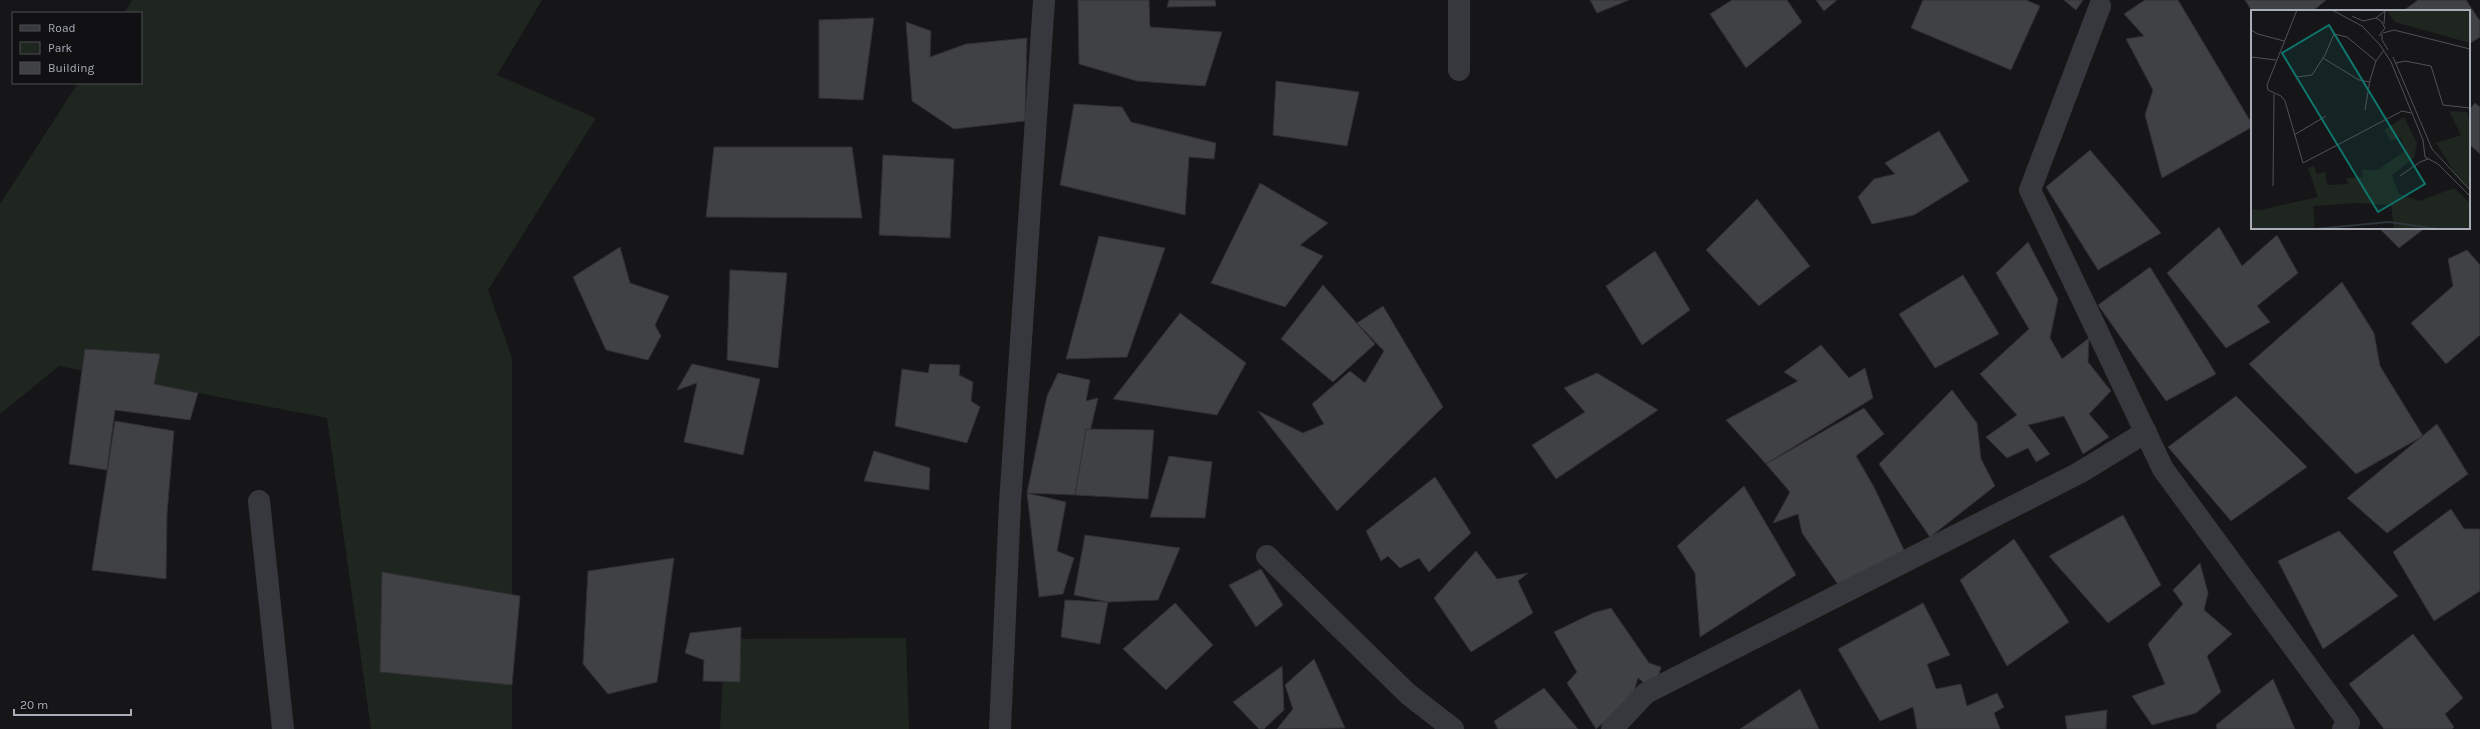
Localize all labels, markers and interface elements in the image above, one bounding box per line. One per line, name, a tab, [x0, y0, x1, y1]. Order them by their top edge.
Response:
inset map	[2251, 10, 2470, 229]
legend	[12, 12, 142, 84]
text: Road	[48, 21, 76, 35]
text: Park	[48, 41, 73, 55]
text: Building	[48, 61, 95, 75]
scale bar	[14, 691, 131, 717]
text: 20 m	[20, 698, 48, 712]

